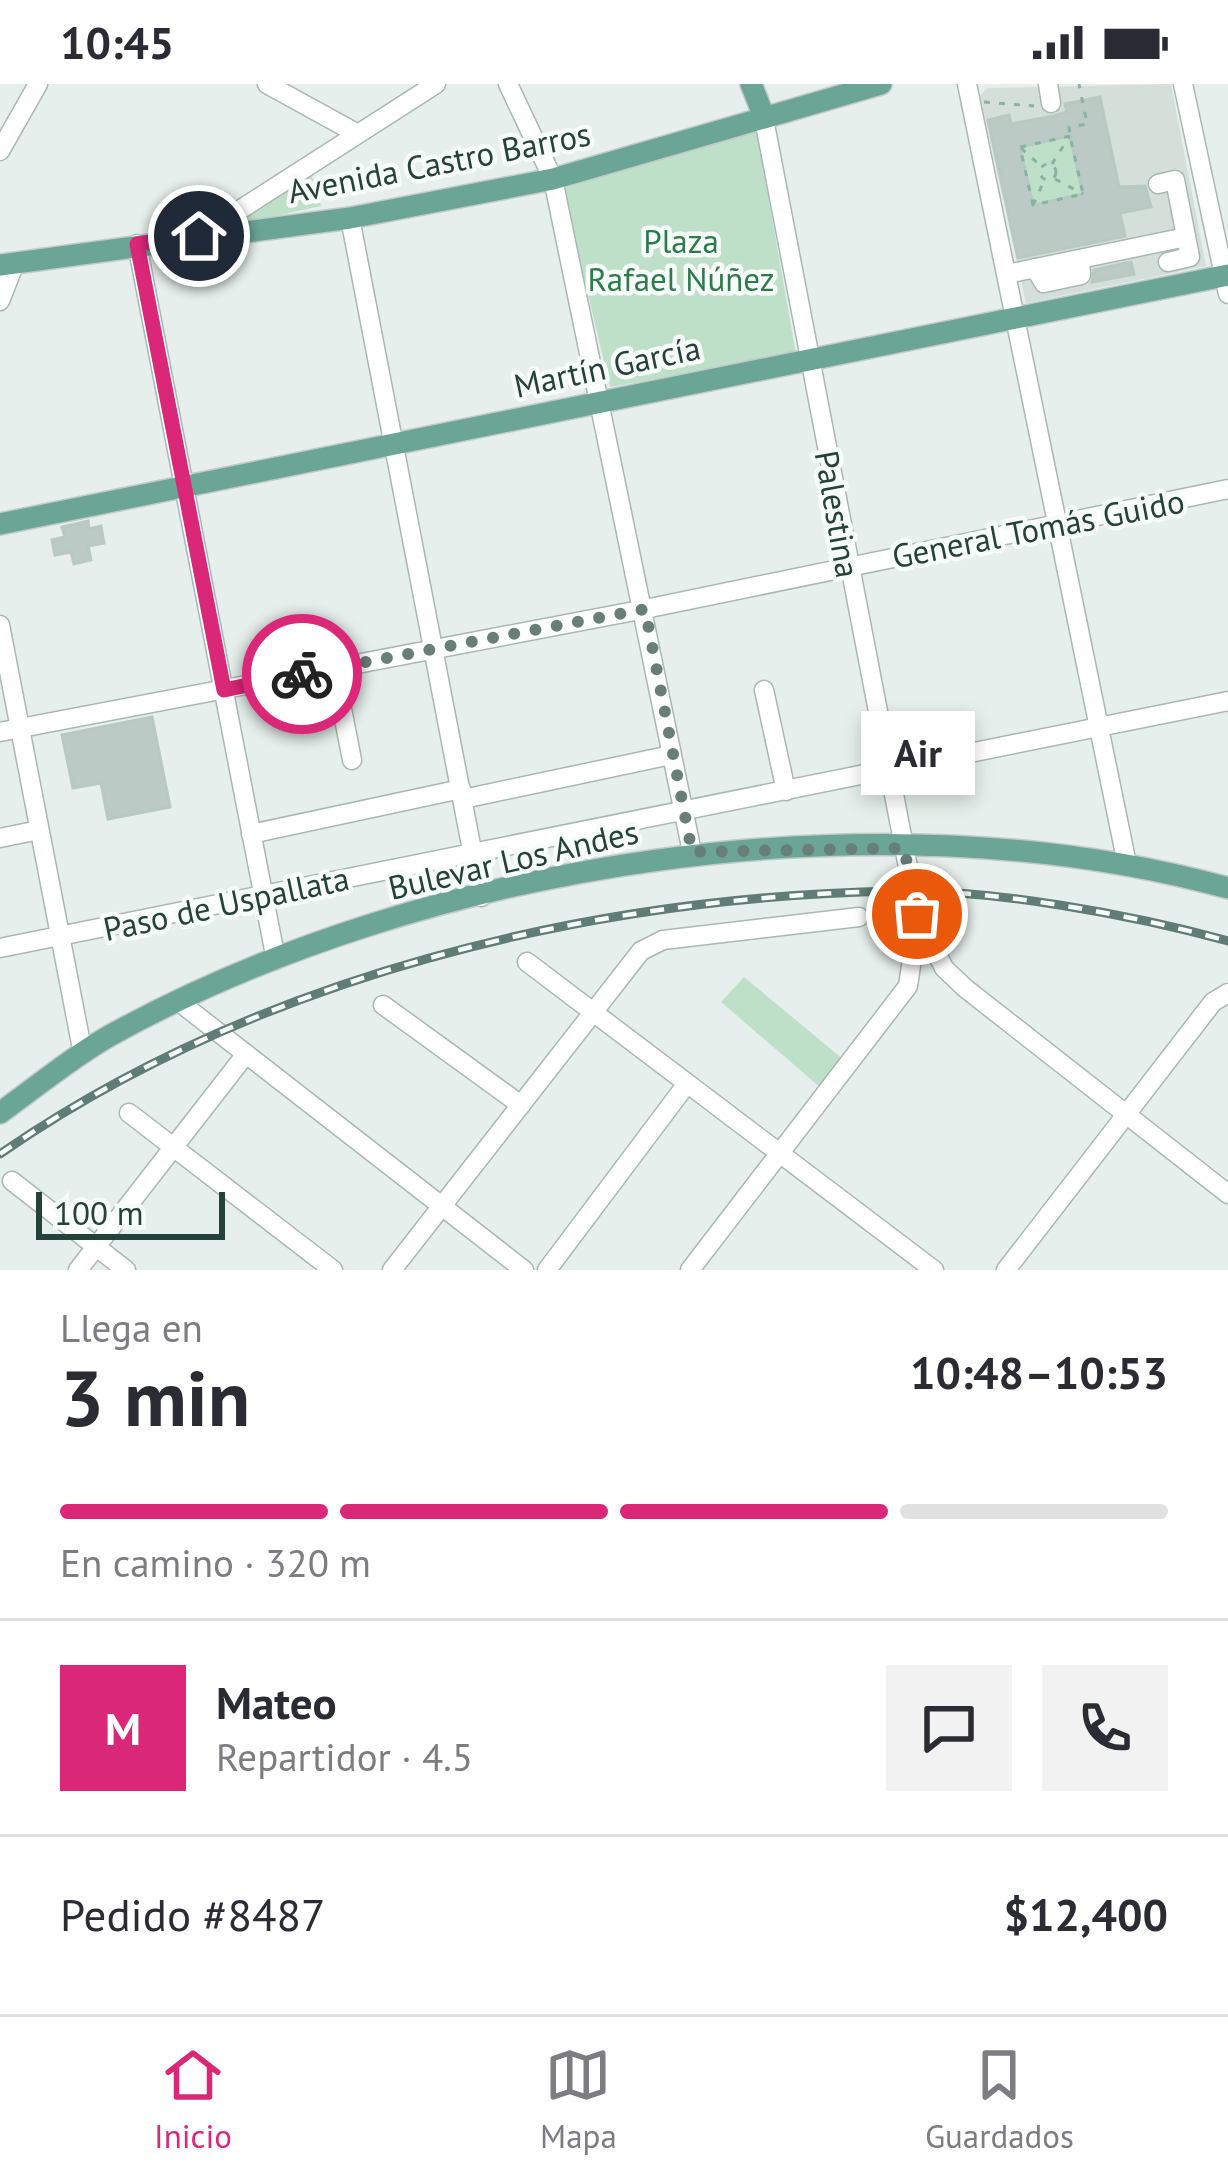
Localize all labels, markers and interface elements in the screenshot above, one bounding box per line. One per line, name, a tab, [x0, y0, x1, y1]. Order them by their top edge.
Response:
text: 10:45	[60, 13, 174, 71]
street label: Avenida Castro Barros	[284, 112, 594, 212]
pin	[148, 185, 250, 287]
icon: home	[166, 203, 232, 269]
park label: Plaza Rafael Núñez	[588, 219, 774, 300]
street label: Martín García	[510, 325, 704, 407]
street label: Palestina	[806, 447, 870, 581]
street label: General Tomás Guido	[888, 479, 1188, 577]
courier	[242, 614, 362, 734]
icon: bike	[269, 641, 335, 707]
callout: Air	[860, 710, 974, 794]
text: Air	[894, 727, 942, 778]
street label: Bulevar Los Andes	[384, 809, 642, 909]
street label: Paso de Uspallata	[99, 856, 353, 950]
pin	[866, 863, 968, 965]
icon: bag	[884, 881, 950, 947]
scale bar	[36, 1186, 225, 1239]
text: 100 m	[54, 1191, 144, 1234]
text: Llega en	[60, 1302, 203, 1353]
text: 10:48–10:53	[910, 1343, 1168, 1401]
text: 3 min	[60, 1347, 250, 1448]
text: En camino · 320 m	[60, 1537, 371, 1588]
button: chat	[886, 1665, 1012, 1791]
button: phone	[1042, 1665, 1168, 1791]
text: Mateo	[216, 1673, 337, 1731]
text: M	[105, 1699, 141, 1757]
text: Repartidor · 4.5	[216, 1731, 473, 1782]
text: Pedido #8487	[60, 1885, 326, 1943]
text: $12,400	[1004, 1885, 1168, 1943]
tab: Inicio	[154, 2042, 232, 2157]
tab: Mapa	[540, 2042, 617, 2157]
tab: Guardados	[925, 2042, 1074, 2157]

